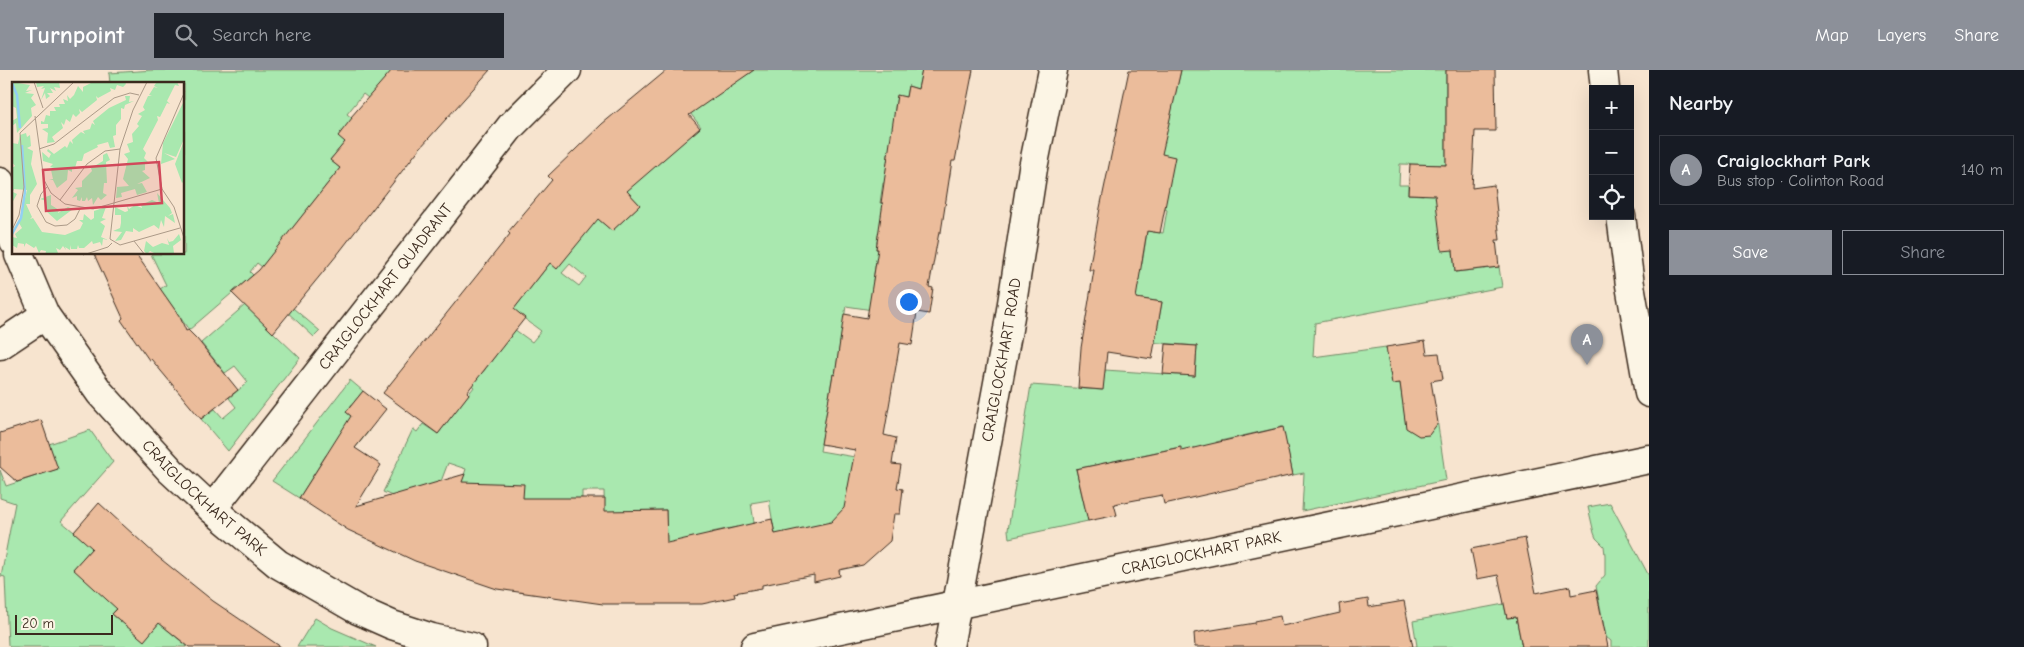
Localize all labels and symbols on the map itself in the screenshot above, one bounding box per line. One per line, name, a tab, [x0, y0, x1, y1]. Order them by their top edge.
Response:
inset map	[12, 82, 185, 255]
street label: CRAIGLOCKHART QUADRANT	[315, 199, 456, 373]
street label: CRAIGLOCKHART ROAD	[978, 277, 1025, 443]
your location	[896, 289, 922, 315]
pin: A	[1571, 324, 1603, 365]
street label: CRAIGLOCKHART PARK	[138, 436, 270, 560]
street label: CRAIGLOCKHART PARK	[1120, 528, 1283, 579]
scale bar	[15, 612, 112, 635]

